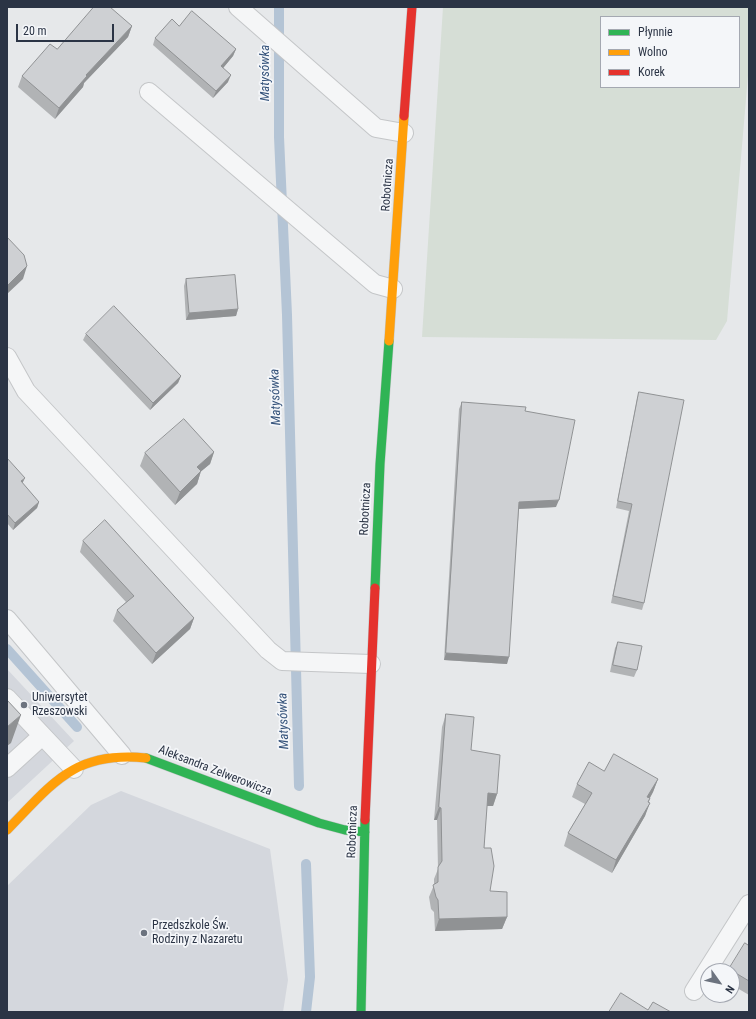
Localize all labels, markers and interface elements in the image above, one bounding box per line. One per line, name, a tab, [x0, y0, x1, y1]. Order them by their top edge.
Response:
scale bar	[18, 16, 116, 42]
legend	[600, 16, 740, 88]
text: 20 m	[23, 24, 47, 38]
text: Płynnie	[638, 25, 673, 39]
water label: Matysówka	[258, 45, 274, 101]
text: Wolno	[638, 45, 668, 59]
text: Korek	[638, 65, 665, 79]
street label: Robotnicza	[379, 158, 397, 212]
water label: Matysówka	[267, 368, 285, 426]
street label: Robotnicza	[357, 482, 375, 536]
place label: Uniwersytet Rzeszowski	[32, 691, 88, 719]
water label: Matysówka	[275, 692, 293, 750]
marker: Uniwersytet Rzeszowski	[19, 700, 29, 710]
street label: Aleksandra Zelwerowicza	[156, 743, 274, 799]
street label: Robotnicza	[345, 805, 361, 859]
place label: Przedszkole Św. Rodziny z Nazaretu	[152, 919, 243, 947]
marker: Przedszkole Św. Rodziny z Nazaretu	[139, 928, 149, 938]
north arrow	[700, 963, 740, 1003]
text: N	[722, 983, 737, 996]

